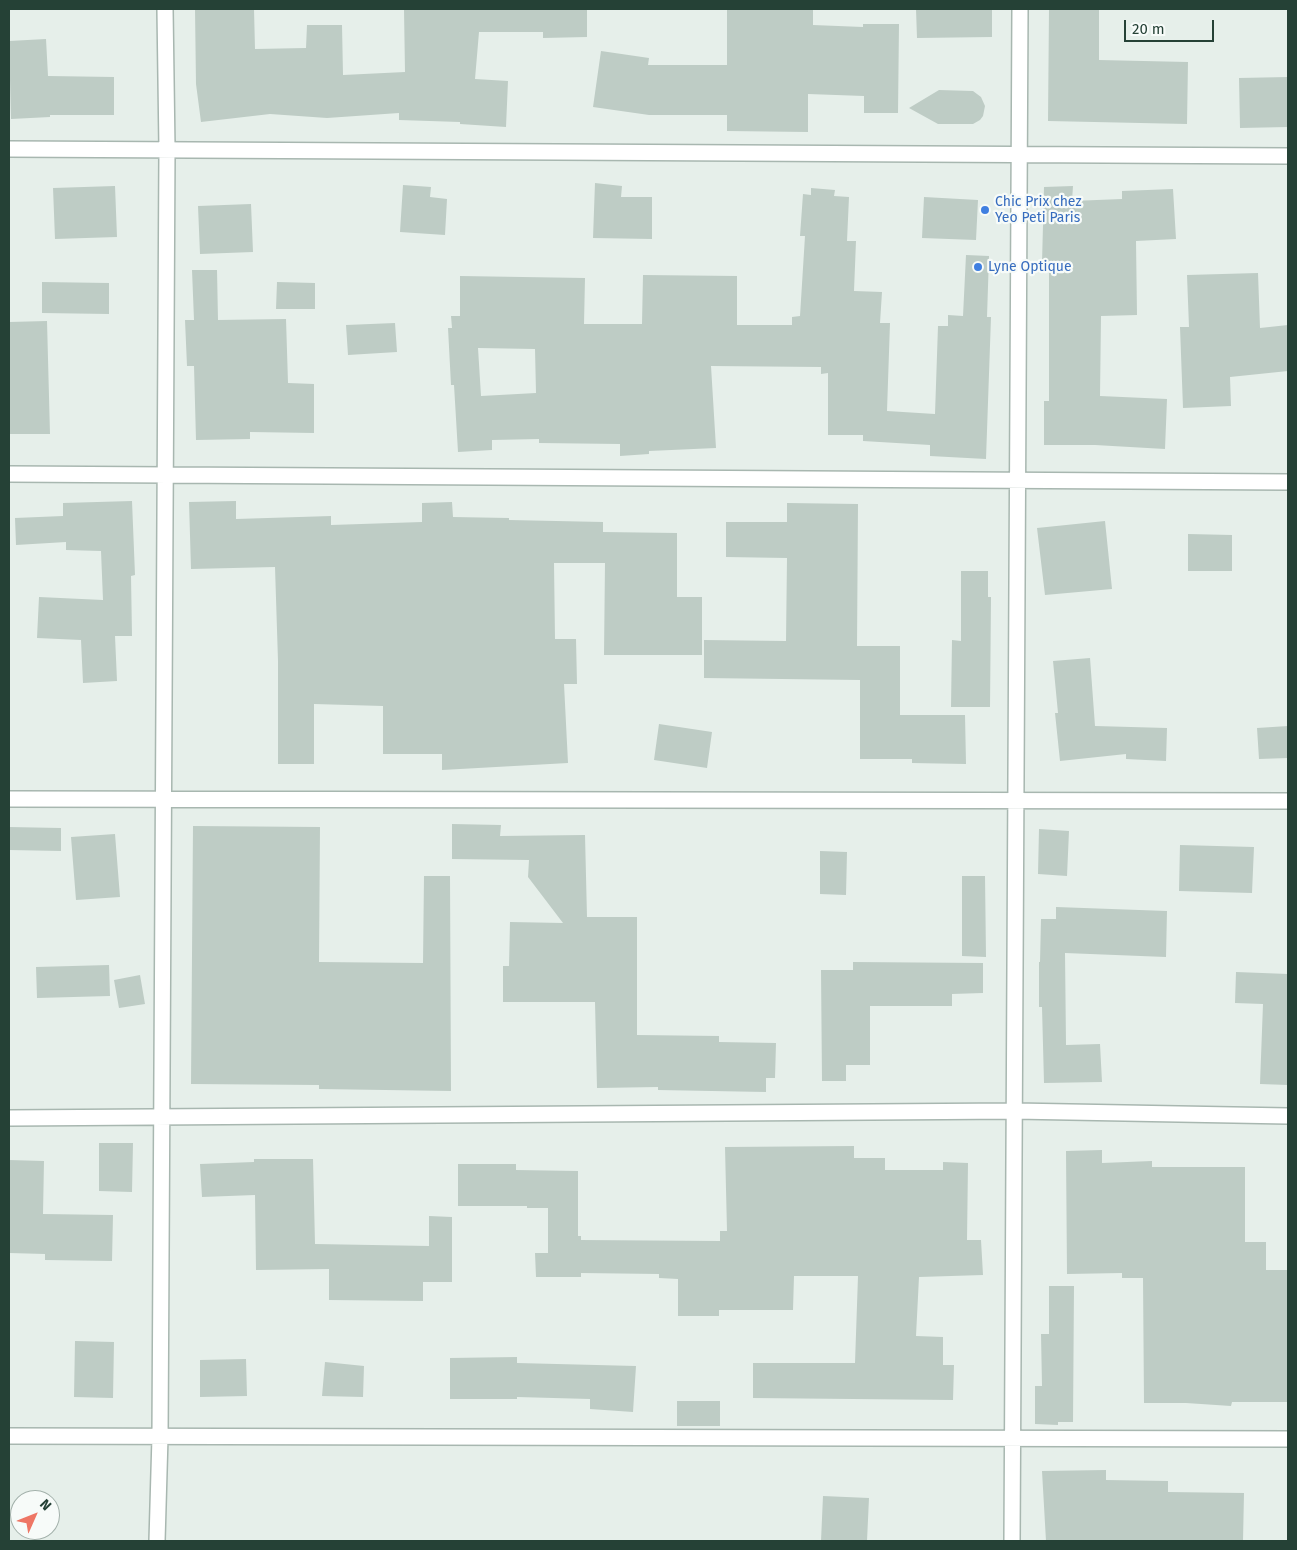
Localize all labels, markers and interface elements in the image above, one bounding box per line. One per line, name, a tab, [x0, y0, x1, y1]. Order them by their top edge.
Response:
scale bar	[1127, 10, 1217, 42]
text: 20 m	[1132, 20, 1165, 38]
place label: Chic Prix chez Yeo Peti Paris	[995, 194, 1082, 226]
marker: Chic Prix chez Yeo Peti Paris	[979, 204, 991, 216]
place label: Lyne Optique	[988, 259, 1072, 275]
marker: Lyne Optique	[972, 261, 984, 273]
north arrow	[10, 1490, 60, 1540]
text: N	[36, 1496, 55, 1514]

